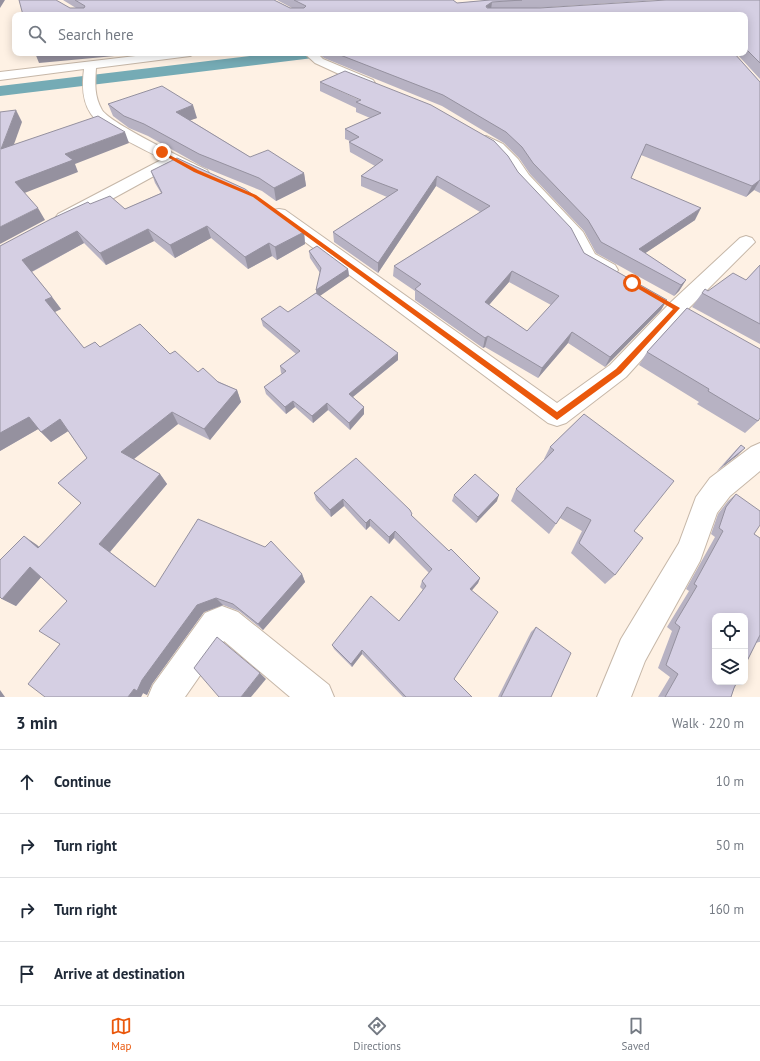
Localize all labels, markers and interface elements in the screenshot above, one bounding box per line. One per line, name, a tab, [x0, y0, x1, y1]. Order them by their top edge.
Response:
search box	[12, 12, 748, 56]
icon: search	[26, 23, 48, 45]
text: Search here	[58, 25, 134, 44]
route end	[153, 143, 171, 161]
route start	[623, 274, 641, 292]
map controls	[712, 613, 748, 685]
button: locate	[712, 613, 748, 649]
button: layers	[712, 649, 748, 685]
text: 3 min	[16, 712, 57, 734]
text: Walk · 220 m	[672, 715, 744, 732]
icon: ahead	[16, 771, 38, 793]
text: Continue	[54, 772, 111, 791]
text: 10 m	[716, 773, 744, 790]
icon: right	[16, 835, 38, 857]
text: Turn right	[54, 836, 117, 855]
text: 50 m	[716, 837, 744, 854]
icon: right	[16, 899, 38, 921]
text: Turn right	[54, 900, 117, 919]
text: 160 m	[709, 901, 744, 918]
icon: arrive	[16, 963, 38, 985]
text: Arrive at destination	[54, 964, 185, 983]
tab: Map	[110, 1015, 132, 1053]
tab: Directions	[353, 1015, 401, 1053]
tab: Saved	[622, 1015, 650, 1053]

